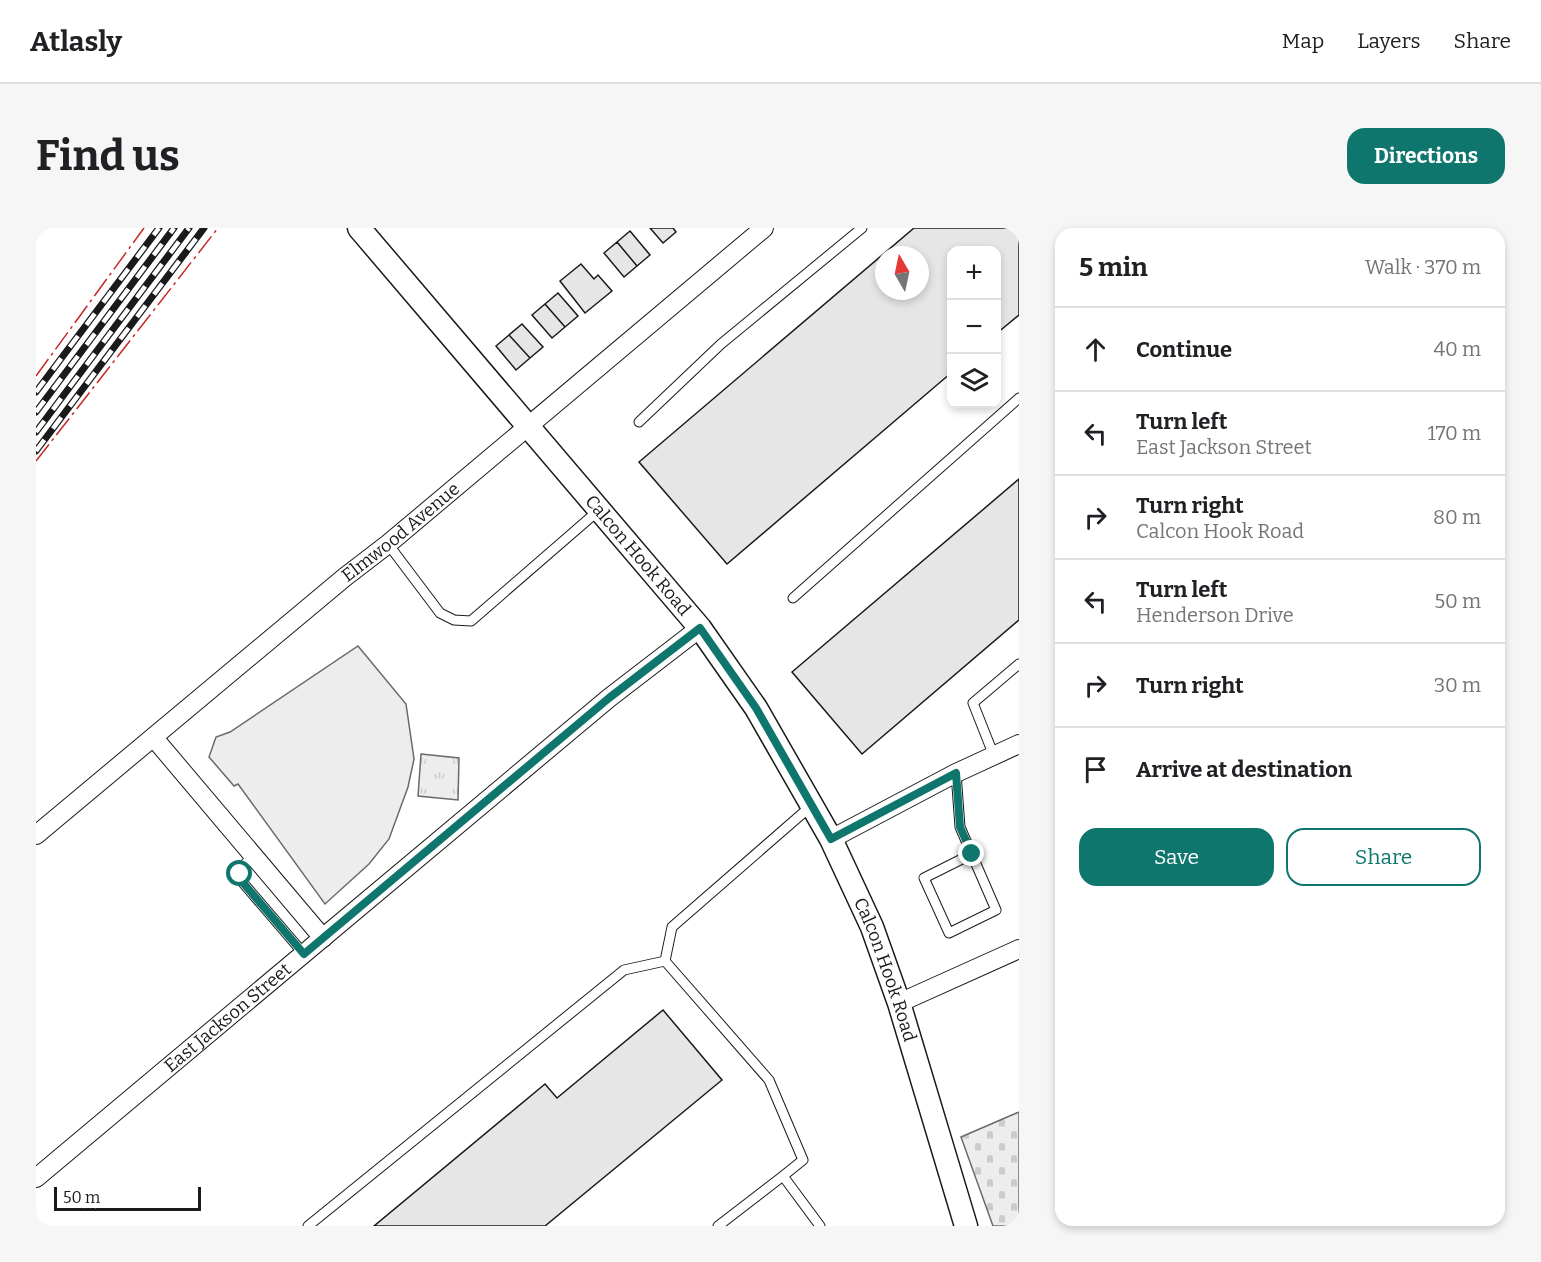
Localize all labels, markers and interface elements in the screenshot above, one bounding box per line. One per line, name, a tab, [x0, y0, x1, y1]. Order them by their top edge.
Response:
text: Atlasly	[30, 25, 122, 58]
text: Map	[1282, 28, 1324, 54]
text: Layers	[1357, 28, 1421, 54]
text: Share	[1454, 28, 1511, 54]
button: Directions	[1347, 128, 1505, 184]
text: Find us	[36, 131, 180, 181]
north arrow	[875, 246, 929, 300]
map controls	[947, 246, 1001, 408]
button: +	[947, 246, 1001, 300]
text: 5 min	[1079, 252, 1148, 283]
text: Walk · 370 m	[1365, 255, 1481, 279]
button: −	[947, 300, 1001, 354]
icon: ahead	[1079, 333, 1112, 366]
text: Continue	[1136, 336, 1232, 363]
text: 40 m	[1433, 337, 1481, 361]
button: layers	[947, 354, 1001, 408]
text: Turn left	[1136, 408, 1228, 435]
icon: left	[1079, 417, 1112, 450]
text: 170 m	[1428, 421, 1481, 445]
text: East Jackson Street	[1136, 435, 1312, 459]
street label: Elmwood Avenue	[337, 478, 464, 587]
street label: Calcon Hook Road	[580, 490, 696, 620]
text: Turn right	[1136, 492, 1244, 519]
icon: right	[1079, 501, 1112, 534]
text: 80 m	[1433, 505, 1481, 529]
text: Calcon Hook Road	[1136, 519, 1304, 543]
text: Turn left	[1136, 576, 1228, 603]
icon: left	[1079, 585, 1112, 618]
text: 50 m	[1434, 589, 1481, 613]
text: Henderson Drive	[1136, 603, 1294, 627]
icon: right	[1079, 669, 1112, 702]
text: Turn right	[1136, 672, 1244, 699]
text: 30 m	[1434, 673, 1481, 697]
icon: arrive	[1079, 753, 1112, 786]
text: Arrive at destination	[1136, 756, 1352, 783]
button: Save	[1079, 828, 1274, 886]
button: Share	[1286, 828, 1481, 886]
route end	[958, 840, 984, 866]
route start	[226, 860, 252, 886]
street label: Calcon Hook Road	[849, 894, 921, 1045]
street label: East Jackson Street	[160, 958, 296, 1077]
scale bar	[54, 1184, 201, 1212]
text: 50 m	[63, 1188, 100, 1207]

